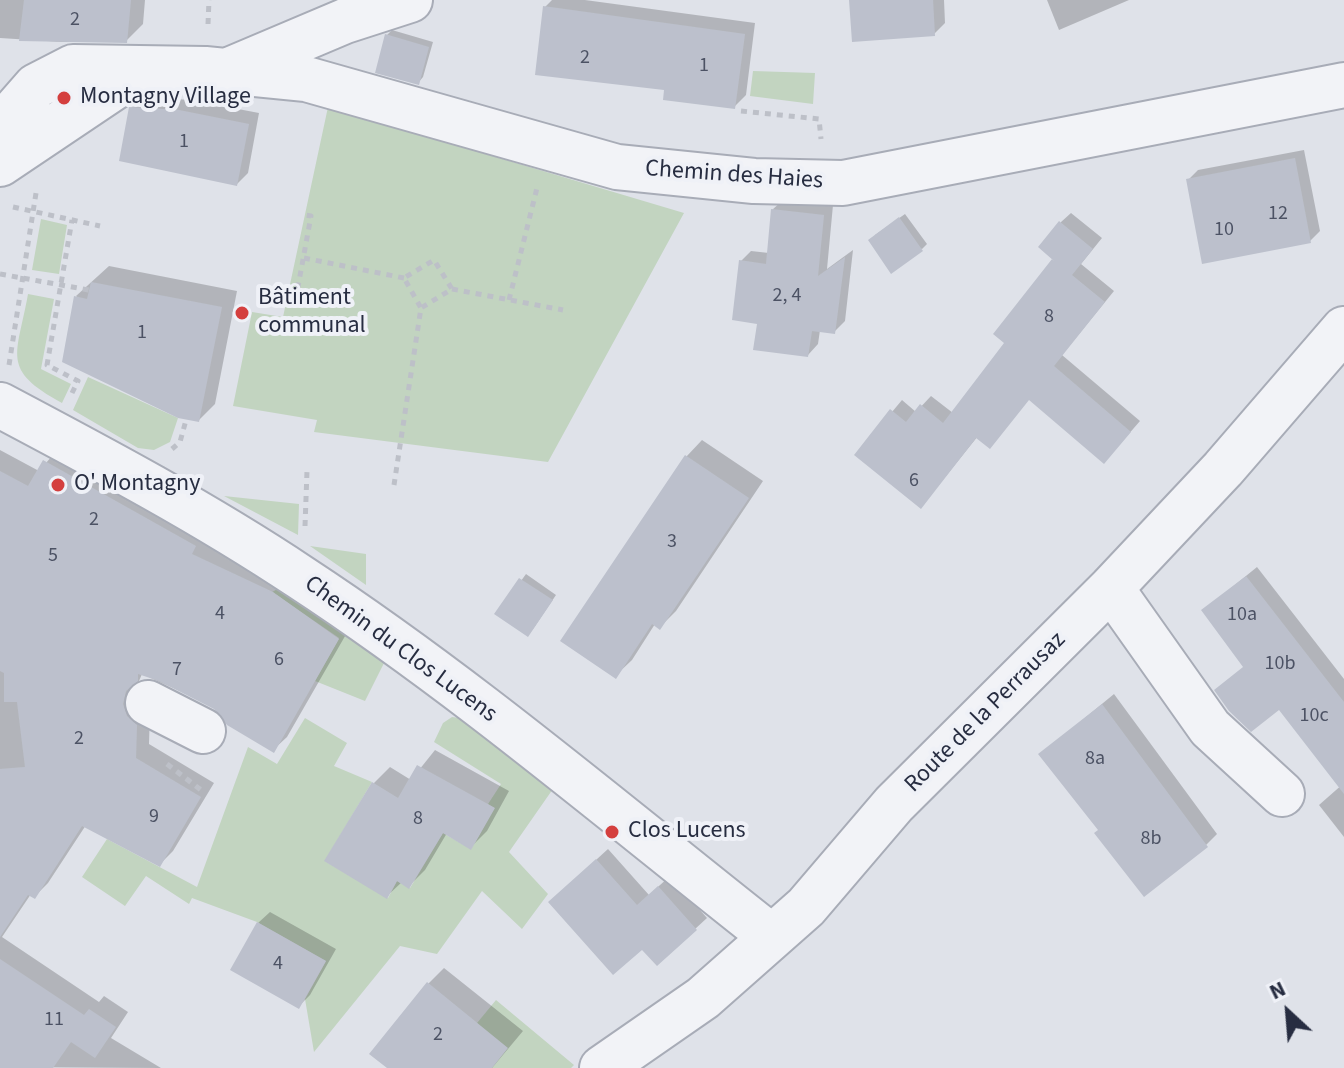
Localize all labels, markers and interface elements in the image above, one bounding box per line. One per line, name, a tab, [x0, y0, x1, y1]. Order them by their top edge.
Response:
house number: 2	[70, 9, 80, 33]
house number: 2	[580, 47, 590, 71]
house number: 1	[699, 55, 709, 79]
place label: Montagny Village	[80, 84, 251, 112]
marker: Montagny Village	[55, 89, 73, 107]
house number: 1	[179, 131, 189, 155]
street label: Chemin des Haies	[644, 155, 824, 197]
house number: 12	[1268, 203, 1288, 227]
house number: 10	[1214, 219, 1234, 243]
place label: Bâtiment communal	[258, 285, 366, 341]
house number: 2, 4	[773, 285, 801, 309]
marker: Bâtiment communal	[233, 304, 251, 322]
house number: 8	[1044, 306, 1054, 330]
house number: 1	[137, 322, 147, 346]
house number: 6	[909, 470, 919, 494]
place label: O' Montagny	[74, 471, 200, 499]
marker: O' Montagny	[49, 476, 67, 494]
house number: 2	[89, 509, 99, 533]
house number: 3	[667, 531, 677, 555]
house number: 5	[48, 545, 58, 569]
street label: Chemin du Clos Lucens	[298, 570, 502, 730]
house number: 4	[215, 603, 225, 627]
house number: 10a	[1227, 604, 1257, 628]
street label: Route de la Perrausaz	[900, 627, 1072, 799]
house number: 6	[274, 649, 284, 673]
house number: 10b	[1265, 653, 1295, 677]
house number: 7	[172, 659, 182, 683]
house number: 10c	[1300, 705, 1328, 729]
house number: 2	[74, 728, 84, 752]
house number: 8a	[1085, 748, 1105, 772]
house number: 9	[149, 806, 159, 830]
house number: 8	[413, 808, 423, 832]
place label: Clos Lucens	[628, 818, 746, 846]
marker: Clos Lucens	[603, 823, 621, 841]
house number: 8b	[1141, 828, 1161, 852]
house number: 4	[273, 953, 283, 977]
north arrow	[1248, 972, 1328, 1052]
text: N	[1264, 973, 1291, 1008]
house number: 11	[44, 1009, 64, 1033]
house number: 2	[433, 1024, 443, 1048]

